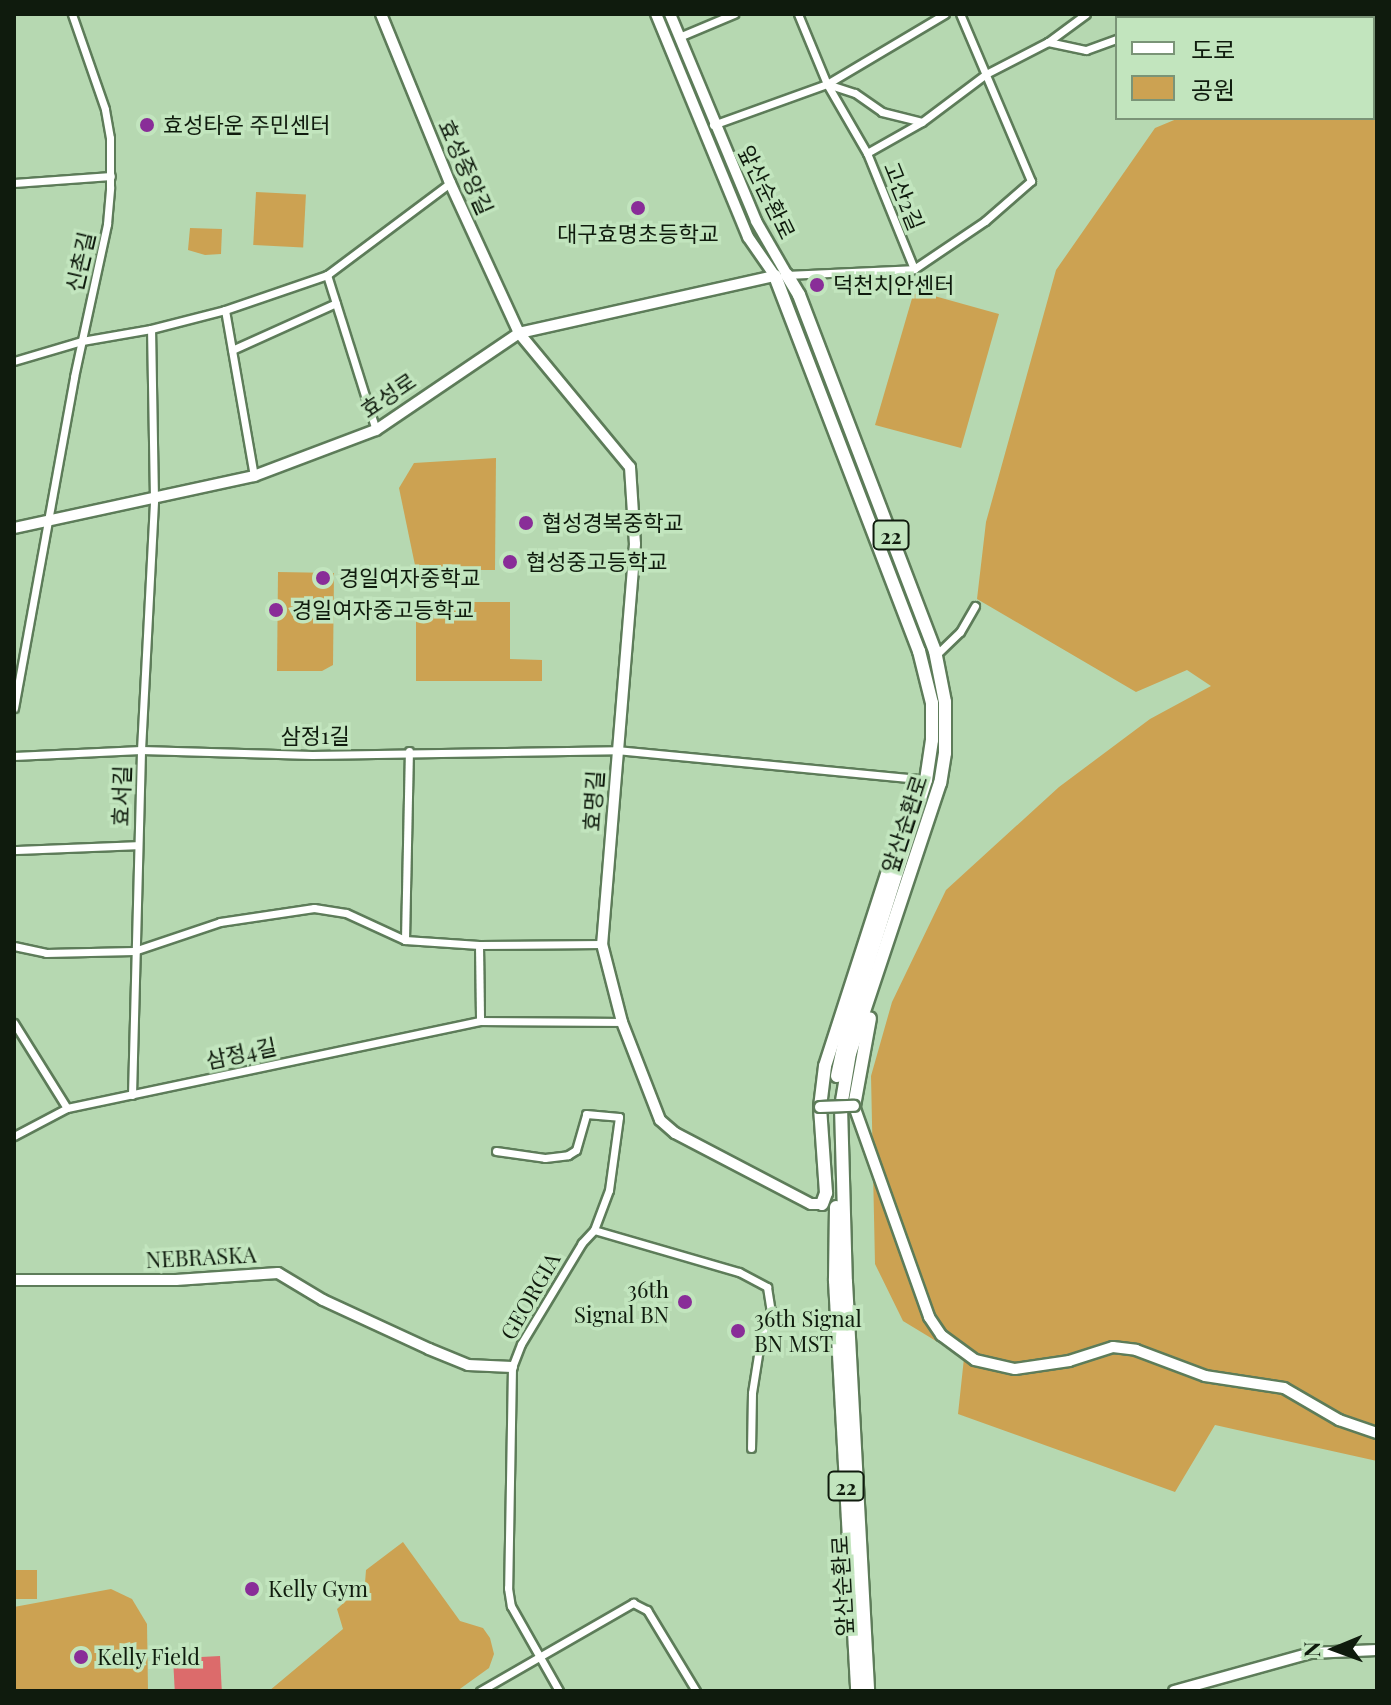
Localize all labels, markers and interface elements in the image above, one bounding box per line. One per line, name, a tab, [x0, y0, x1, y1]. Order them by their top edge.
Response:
legend	[1115, 16, 1375, 120]
text: 도로	[1191, 33, 1235, 65]
text: 공원	[1191, 73, 1235, 105]
place label: 효성타운 주민센터	[163, 112, 330, 138]
street label: 효성중앙길	[433, 115, 499, 219]
marker: 효성타운 주민센터	[138, 116, 156, 134]
street label: 앞산순환로	[733, 141, 801, 243]
street label: 고산2길	[878, 158, 930, 234]
marker: 대구효명초등학교	[629, 199, 647, 217]
place label: 대구효명초등학교	[557, 221, 719, 247]
street label: 신촌길	[60, 229, 100, 295]
place label: 덕천치안센터	[833, 272, 954, 298]
marker: 덕천치안센터	[808, 276, 826, 294]
street label: 효성로	[355, 367, 421, 423]
place label: 협성경복중학교	[542, 510, 684, 536]
marker: 협성경복중학교	[517, 514, 535, 532]
road number: 22	[871, 519, 911, 551]
place label: 협성중고등학교	[526, 549, 668, 575]
marker: 협성중고등학교	[501, 553, 519, 571]
place label: 경일여자중학교	[339, 565, 481, 591]
marker: 경일여자중학교	[314, 569, 332, 587]
place label: 경일여자중고등학교	[292, 597, 474, 623]
marker: 경일여자중고등학교	[267, 601, 285, 619]
street label: 삼정1길	[281, 723, 349, 749]
street label: 효서길	[107, 765, 135, 827]
street label: 효명길	[578, 770, 608, 832]
street label: 앞산순환로	[876, 772, 932, 876]
street label: 삼정4길	[203, 1033, 279, 1073]
street label: NEBRASKA	[145, 1241, 257, 1273]
street label: GEORGIA	[495, 1248, 565, 1344]
place label: 36th Signal BN	[574, 1276, 669, 1328]
marker: 36th Signal BN	[676, 1293, 694, 1311]
place label: 36th Signal BN MST	[754, 1305, 862, 1356]
marker: 36th Signal BN MST	[729, 1322, 747, 1340]
road number: 22	[826, 1470, 866, 1502]
street label: 앞산순환로	[826, 1535, 858, 1637]
place label: Kelly Gym	[268, 1576, 369, 1602]
marker: Kelly Gym	[243, 1580, 261, 1598]
north arrow	[1295, 1609, 1375, 1689]
text: N	[1296, 1641, 1326, 1658]
place label: Kelly Field	[97, 1644, 201, 1670]
marker: Kelly Field	[72, 1648, 90, 1666]

